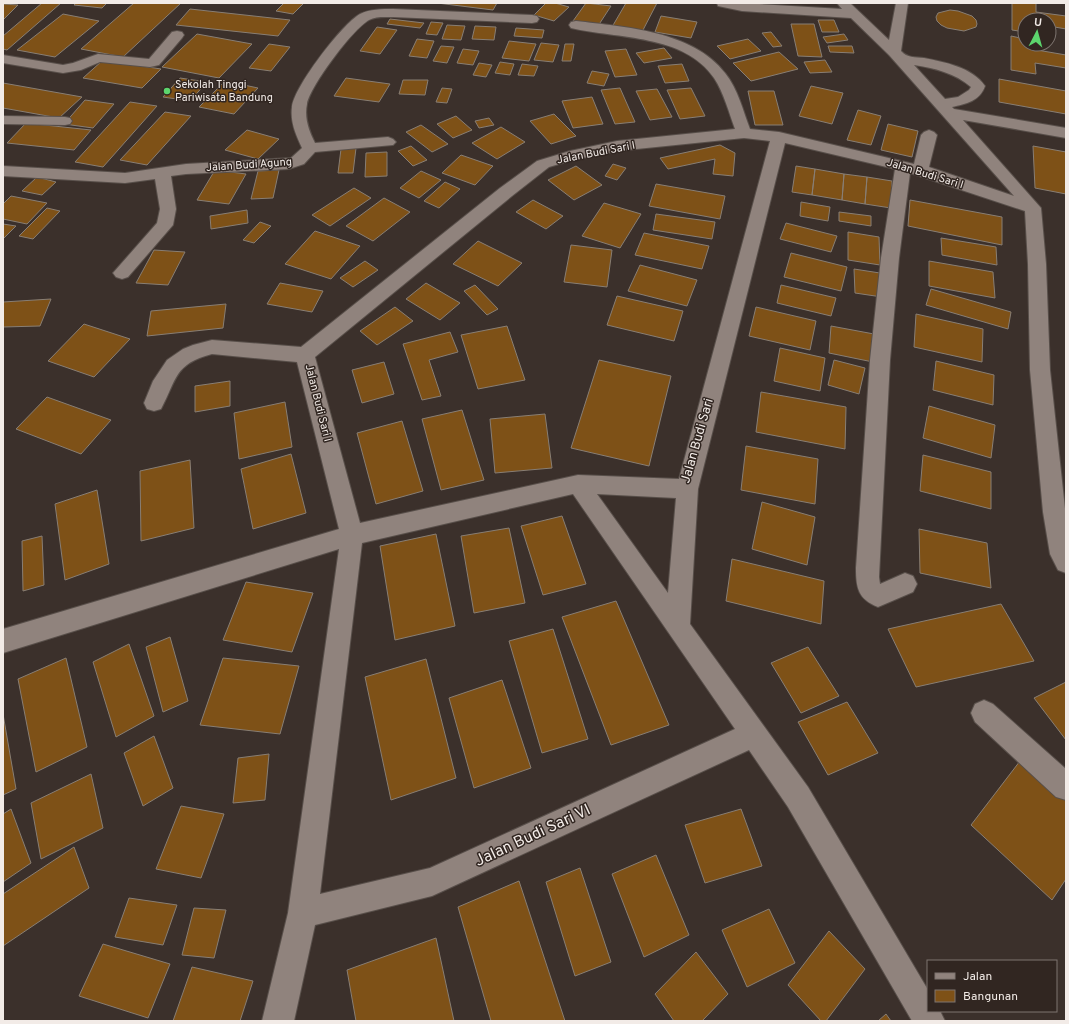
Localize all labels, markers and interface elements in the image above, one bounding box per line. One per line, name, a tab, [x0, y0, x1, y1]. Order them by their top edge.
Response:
north arrow	[1017, 12, 1057, 52]
text: U	[1033, 16, 1043, 30]
place label: Sekolah Tinggi Pariwisata Bandung	[175, 78, 273, 105]
marker: Sekolah Tinggi Pariwisata Bandung	[162, 86, 172, 96]
street label: Jalan Budi Sari I	[556, 139, 636, 167]
street label: Jalan Budi Agung	[205, 155, 293, 175]
street label: Jalan Budi Sari I	[885, 156, 965, 192]
street label: Jalan Budi Sari I	[302, 363, 334, 443]
street label: Jalan Budi Sari	[678, 397, 718, 485]
street label: Jalan Budi Sari VI	[472, 800, 594, 872]
legend	[927, 960, 1057, 1012]
text: Jalan	[963, 969, 992, 985]
text: Bangunan	[963, 989, 1018, 1005]

